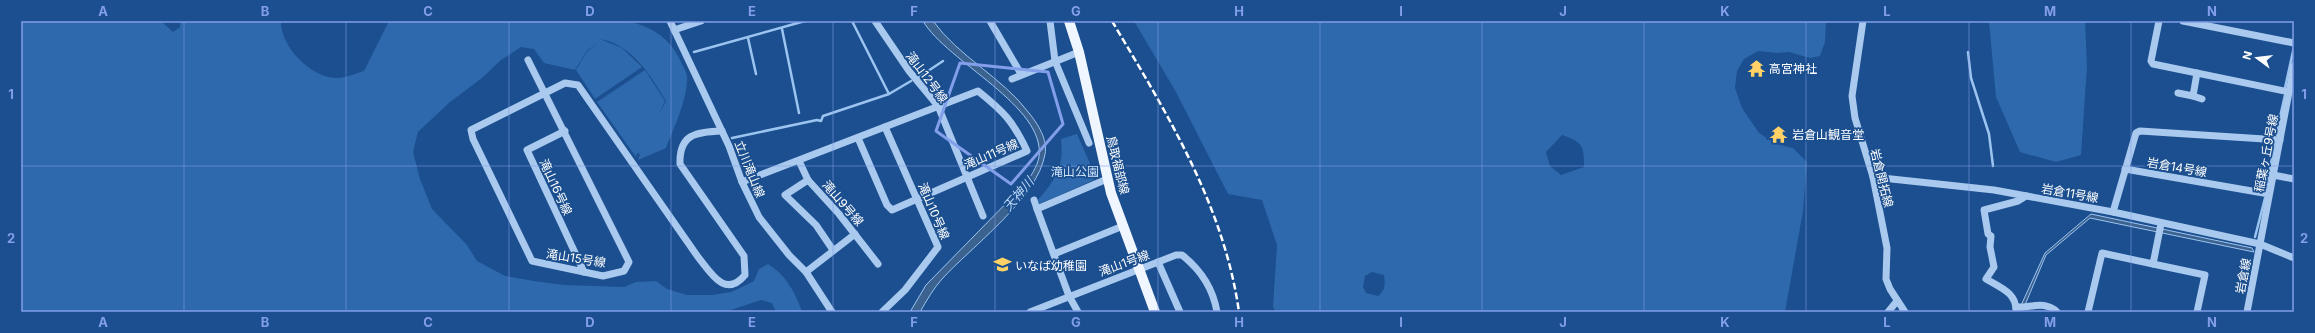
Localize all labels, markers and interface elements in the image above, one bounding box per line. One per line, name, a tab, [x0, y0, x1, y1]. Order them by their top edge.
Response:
text: A	[98, 3, 108, 19]
text: B	[261, 3, 270, 19]
text: C	[423, 3, 433, 19]
text: D	[585, 3, 595, 19]
text: E	[748, 3, 756, 19]
text: F	[910, 3, 918, 19]
text: G	[1071, 3, 1081, 19]
text: H	[1234, 3, 1244, 19]
text: I	[1399, 3, 1403, 19]
text: J	[1559, 3, 1567, 19]
text: K	[1720, 3, 1730, 19]
text: L	[1883, 3, 1891, 19]
text: M	[2044, 3, 2056, 19]
text: N	[2207, 3, 2217, 19]
north arrow	[2237, 38, 2277, 78]
street label: 滝山12号線	[903, 48, 951, 106]
text: N	[2239, 50, 2255, 61]
temple icon: 高宮神社	[1746, 58, 1766, 78]
place label: 高宮神社	[1769, 61, 1817, 76]
text: 1	[8, 86, 14, 102]
text: 1	[2301, 86, 2307, 102]
street label: 稲葉ヶ丘9号線	[2251, 113, 2281, 193]
temple icon: 岩倉山観音堂	[1769, 124, 1789, 144]
place label: 岩倉山観音堂	[1792, 127, 1864, 142]
street label: 鳥取福部線	[1103, 134, 1133, 196]
street label: 滝山11号線	[961, 136, 1021, 172]
street label: 立川滝山線	[732, 138, 768, 200]
street label: 岩倉開拓線	[1867, 147, 1897, 209]
street label: 岩倉14号線	[2146, 154, 2208, 180]
street label: 滝山16号線	[536, 156, 576, 218]
park label: 滝山公園	[1051, 164, 1099, 179]
water label: 天神川	[999, 173, 1038, 214]
street label: 滝山9号線	[819, 177, 867, 229]
street label: 滝山10号線	[915, 180, 953, 242]
street label: 岩倉11号線	[2040, 181, 2100, 205]
text: 2	[7, 230, 15, 246]
text: 2	[2300, 230, 2308, 246]
street label: 滝山15号線	[545, 246, 607, 270]
street label: 滝山1号線	[1097, 247, 1151, 279]
school or university icon: いなば幼稚園	[992, 255, 1012, 275]
street label: 岩倉線	[2232, 257, 2254, 295]
place label: いなば幼稚園	[1015, 258, 1087, 273]
text: A	[98, 314, 108, 330]
text: B	[261, 314, 270, 330]
text: C	[423, 314, 433, 330]
text: D	[585, 314, 595, 330]
text: E	[748, 314, 756, 330]
text: F	[910, 314, 918, 330]
text: G	[1071, 314, 1081, 330]
text: H	[1234, 314, 1244, 330]
text: I	[1399, 314, 1403, 330]
text: J	[1559, 314, 1567, 330]
text: K	[1720, 314, 1730, 330]
text: L	[1883, 314, 1891, 330]
text: M	[2044, 314, 2056, 330]
text: N	[2207, 314, 2217, 330]

